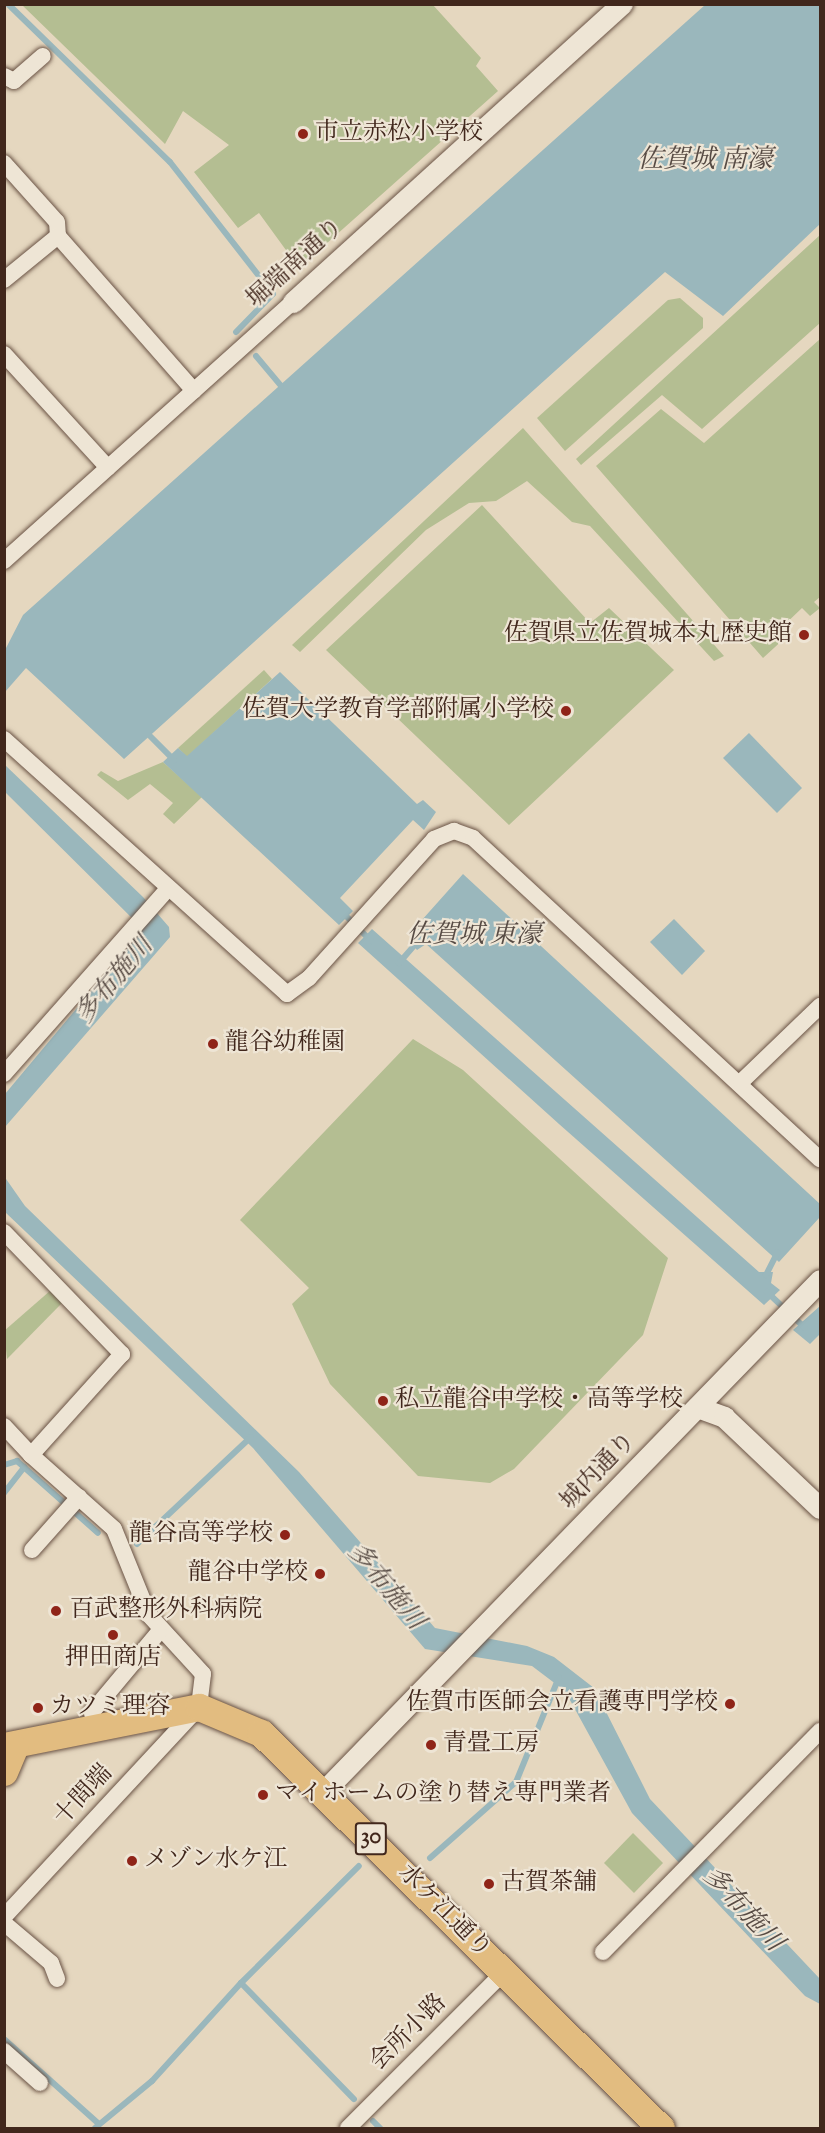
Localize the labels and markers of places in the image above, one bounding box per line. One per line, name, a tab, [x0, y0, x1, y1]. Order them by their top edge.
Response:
place label: 市立赤松小学校	[315, 120, 483, 148]
marker: 市立赤松小学校	[296, 127, 310, 141]
place label: 佐賀県立佐賀城本丸歴史館	[504, 621, 792, 649]
marker: 佐賀県立佐賀城本丸歴史館	[797, 628, 811, 642]
place label: 佐賀大学教育学部附属小学校	[242, 697, 554, 725]
marker: 佐賀大学教育学部附属小学校	[559, 704, 573, 718]
place label: 龍谷幼稚園	[225, 1030, 345, 1058]
marker: 龍谷幼稚園	[206, 1037, 220, 1051]
place label: 私立龍谷中学校・高等学校	[395, 1387, 683, 1415]
marker: 私立龍谷中学校・高等学校	[376, 1394, 390, 1408]
place label: 龍谷高等学校	[129, 1521, 273, 1549]
marker: 龍谷高等学校	[278, 1528, 292, 1542]
place label: 龍谷中学校	[188, 1560, 308, 1588]
marker: 龍谷中学校	[313, 1567, 327, 1581]
place label: 百武整形外科病院	[70, 1597, 262, 1625]
marker: 百武整形外科病院	[47, 1602, 65, 1620]
marker: 押田商店	[106, 1628, 120, 1642]
place label: 押田商店	[65, 1645, 161, 1673]
place label: 佐賀市医師会立看護専門学校	[406, 1690, 718, 1718]
place label: カツミ理容	[50, 1694, 170, 1722]
marker: 佐賀市医師会立看護専門学校	[723, 1697, 737, 1711]
marker: カツミ理容	[31, 1701, 45, 1715]
place label: 青畳工房	[443, 1731, 539, 1759]
marker: 青畳工房	[424, 1738, 438, 1752]
place label: マイホームの塗り替え専門業者	[275, 1781, 611, 1809]
marker: マイホームの塗り替え専門業者	[256, 1788, 270, 1802]
place label: メゾン水ケ江	[144, 1847, 288, 1875]
marker: メゾン水ケ江	[125, 1854, 139, 1868]
place label: 古賀茶舗	[501, 1870, 597, 1898]
marker: 古賀茶舗	[482, 1877, 496, 1891]

